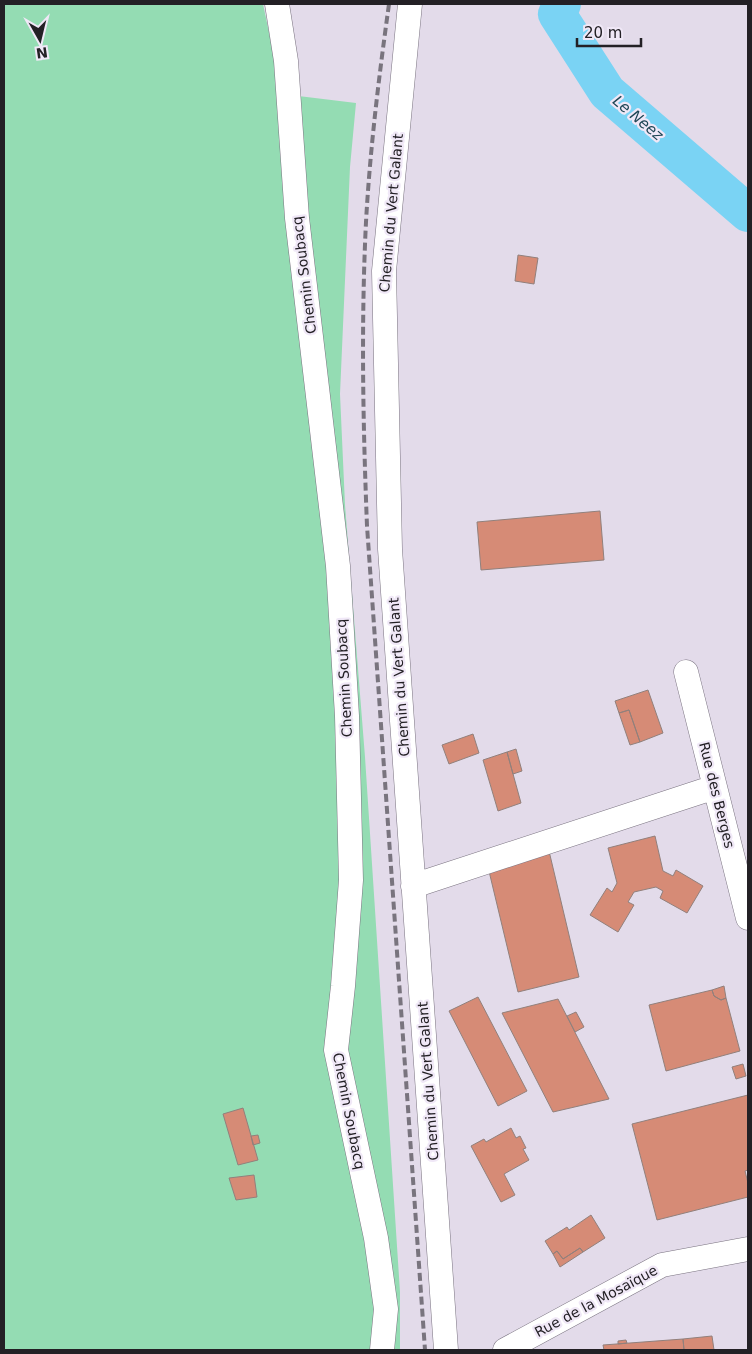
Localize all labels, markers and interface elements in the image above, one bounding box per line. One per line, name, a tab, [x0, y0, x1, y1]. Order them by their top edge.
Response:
north arrow	[15, 15, 65, 65]
scale bar	[577, 15, 641, 47]
text: 20 m	[584, 24, 622, 42]
text: N	[35, 44, 49, 62]
water label: Le Neez	[609, 92, 668, 145]
street label: Chemin du Vert Galant	[376, 132, 406, 293]
street label: Chemin Soubacq	[289, 215, 319, 335]
street label: Chemin du Vert Galant	[385, 596, 413, 757]
street label: Chemin Soubacq	[333, 618, 355, 738]
street label: Rue des Berges	[696, 740, 738, 850]
street label: Chemin du Vert Galant	[414, 1000, 442, 1161]
street label: Chemin Soubacq	[330, 1051, 368, 1171]
street label: Rue de la Mosaïque	[532, 1262, 660, 1340]

